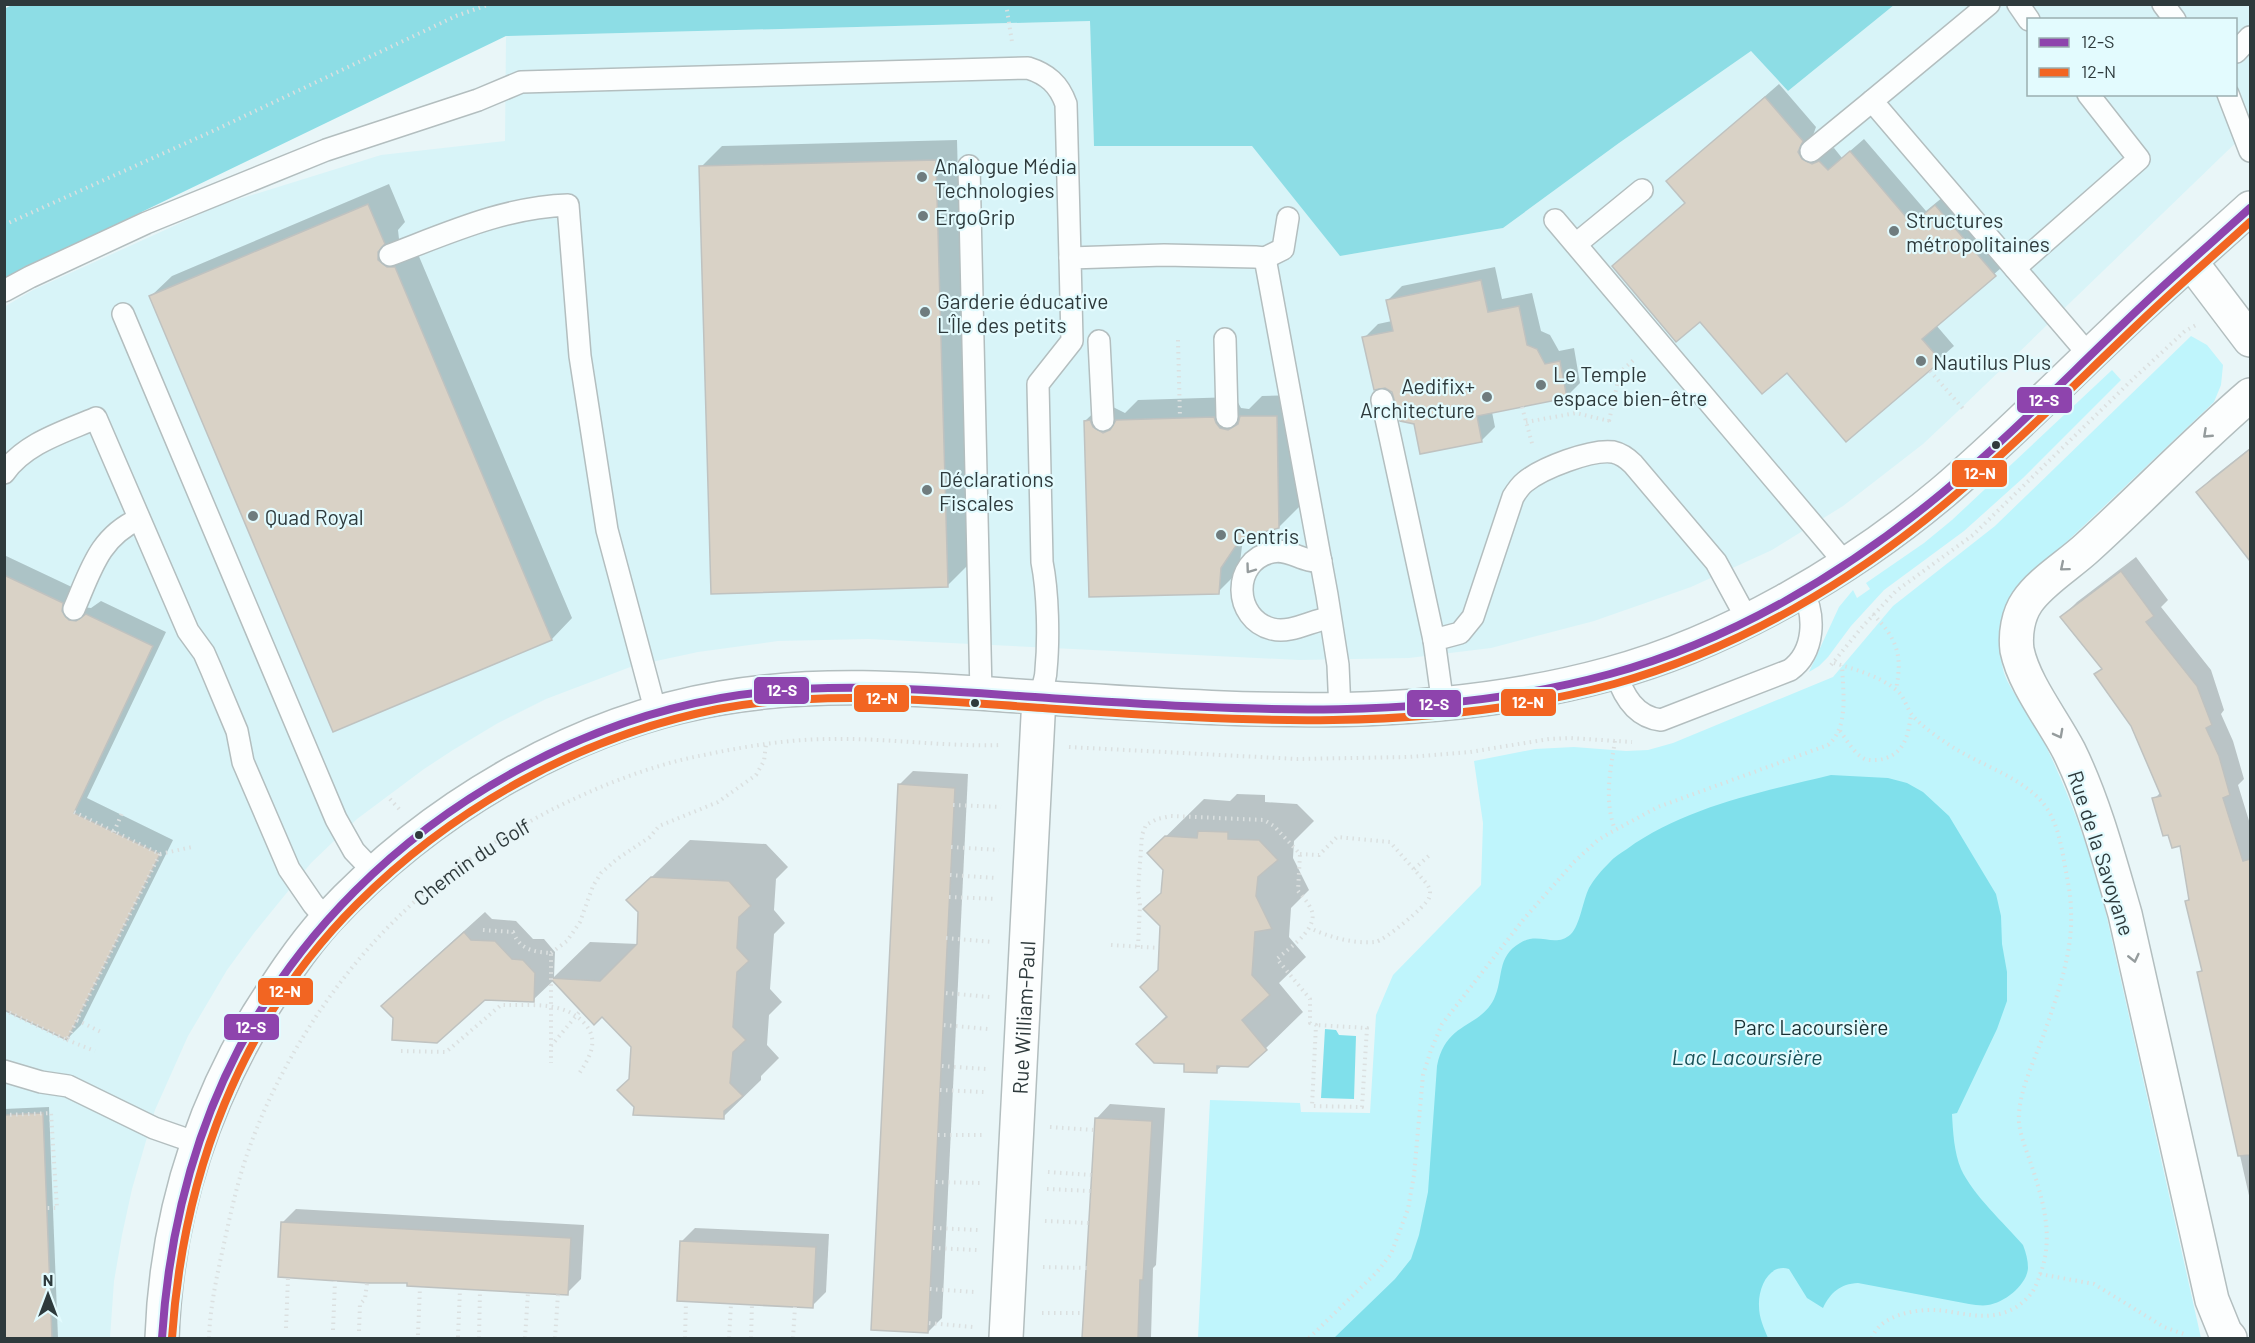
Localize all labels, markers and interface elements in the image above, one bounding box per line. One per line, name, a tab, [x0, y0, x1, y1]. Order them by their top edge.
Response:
legend	[2027, 18, 2237, 96]
text: 12-S	[2081, 30, 2115, 52]
text: 12-N	[2081, 60, 2116, 82]
place label: Analogue Média Technologies	[934, 153, 1077, 202]
marker: Analogue Média Technologies	[915, 170, 929, 184]
place label: ErgoGrip	[935, 204, 1015, 229]
place label: Structures métropolitaines	[1906, 207, 2050, 256]
marker: ErgoGrip	[916, 209, 930, 223]
marker: Structures métropolitaines	[1887, 224, 1901, 238]
place label: Garderie éducative L'Île des petits	[937, 288, 1108, 337]
marker: Garderie éducative L'Île des petits	[918, 305, 932, 319]
place label: Nautilus Plus	[1933, 349, 2051, 374]
marker: Nautilus Plus	[1914, 354, 1928, 368]
place label: Le Temple espace bien-être	[1553, 361, 1708, 410]
place label: Aedifix+ Architecture	[1360, 373, 1475, 422]
marker: Le Temple espace bien-être	[1534, 378, 1548, 392]
line badge: 12-S	[2016, 386, 2073, 414]
marker: Aedifix+ Architecture	[1480, 390, 1494, 404]
text: 12-S	[2029, 390, 2059, 409]
one-way arrow	[2203, 427, 2213, 438]
unlabelled marker	[1990, 439, 2002, 451]
line badge: 12-N	[1951, 459, 2008, 488]
text: 12-N	[1964, 463, 1996, 482]
place label: Déclarations Fiscales	[939, 466, 1054, 515]
marker: Déclarations Fiscales	[920, 483, 934, 497]
place label: Quad Royal	[265, 504, 364, 529]
marker: Quad Royal	[246, 509, 260, 523]
place label: Centris	[1233, 523, 1299, 548]
marker: Centris	[1214, 528, 1228, 542]
one-way arrow	[2060, 560, 2071, 571]
one-way arrow	[1246, 562, 1257, 573]
line badge: 12-S	[753, 676, 810, 705]
text: 12-S	[767, 680, 797, 699]
line badge: 12-N	[853, 684, 910, 713]
text: 12-N	[866, 688, 898, 707]
line badge: 12-N	[1500, 688, 1557, 717]
line badge: 12-S	[1406, 689, 1462, 718]
text: 12-N	[1512, 692, 1544, 711]
text: 12-S	[1419, 694, 1449, 713]
unlabelled marker	[969, 697, 981, 709]
one-way arrow	[2052, 727, 2063, 738]
street label: Rue de la Savoyane	[2064, 767, 2140, 939]
street label: Chemin du Golf	[407, 812, 534, 910]
unlabelled marker	[413, 829, 425, 841]
street label: Rue William-Paul	[1006, 940, 1039, 1095]
one-way arrow	[2127, 952, 2140, 962]
line badge: 12-N	[257, 977, 314, 1006]
text: 12-N	[269, 981, 301, 1000]
line badge: 12-S	[223, 1013, 280, 1041]
park label: Parc Lacoursière	[1734, 1014, 1888, 1039]
text: 12-S	[236, 1017, 266, 1036]
water label: Lac Lacoursière	[1672, 1043, 1822, 1069]
north arrow	[18, 1265, 78, 1325]
text: N	[43, 1270, 53, 1289]

